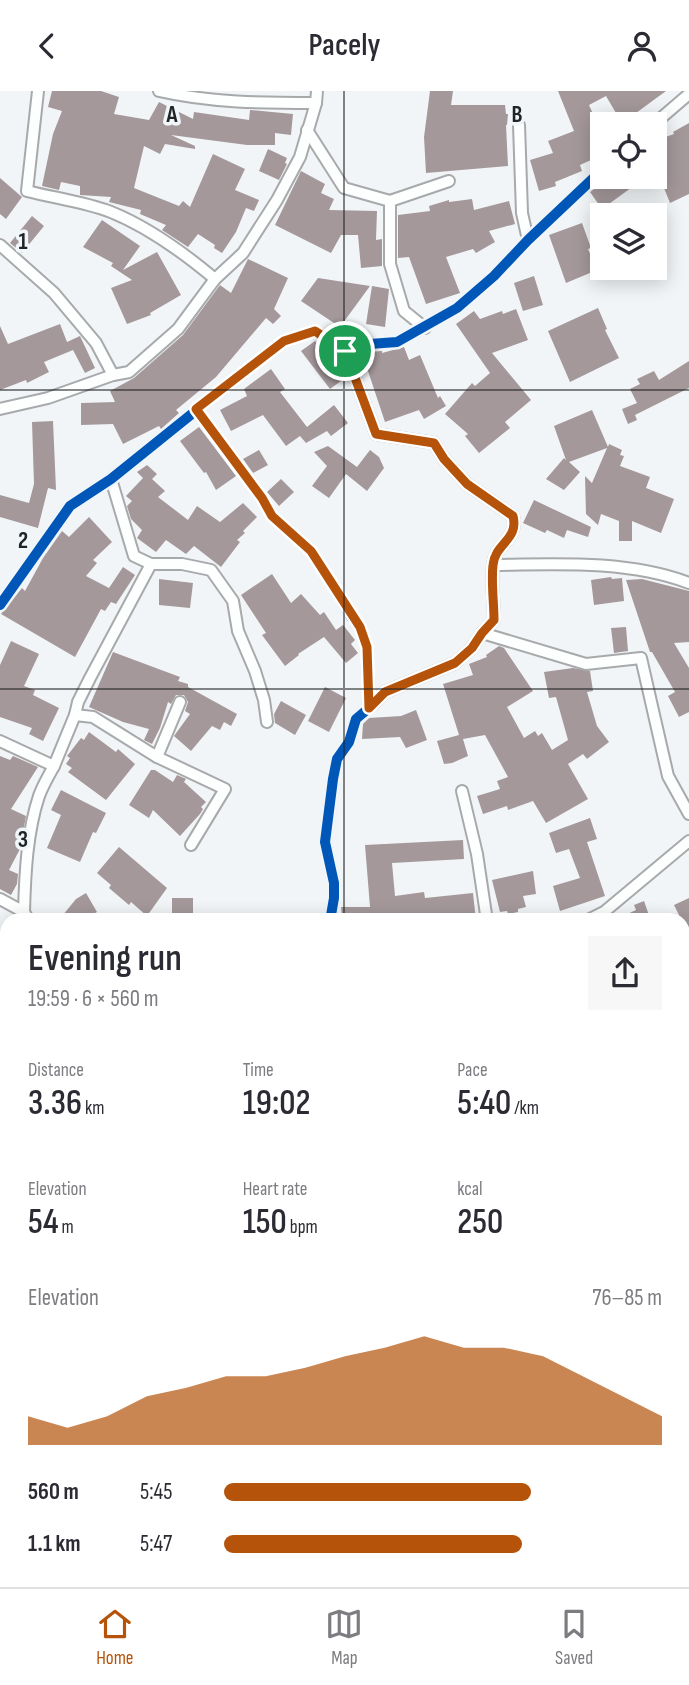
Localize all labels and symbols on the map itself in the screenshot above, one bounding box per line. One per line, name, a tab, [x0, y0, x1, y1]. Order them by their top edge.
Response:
text: A	[166, 101, 179, 129]
text: B	[512, 101, 523, 129]
text: 1	[18, 228, 28, 256]
pin	[315, 321, 375, 381]
text: 2	[18, 527, 28, 555]
text: 3	[18, 826, 28, 854]

